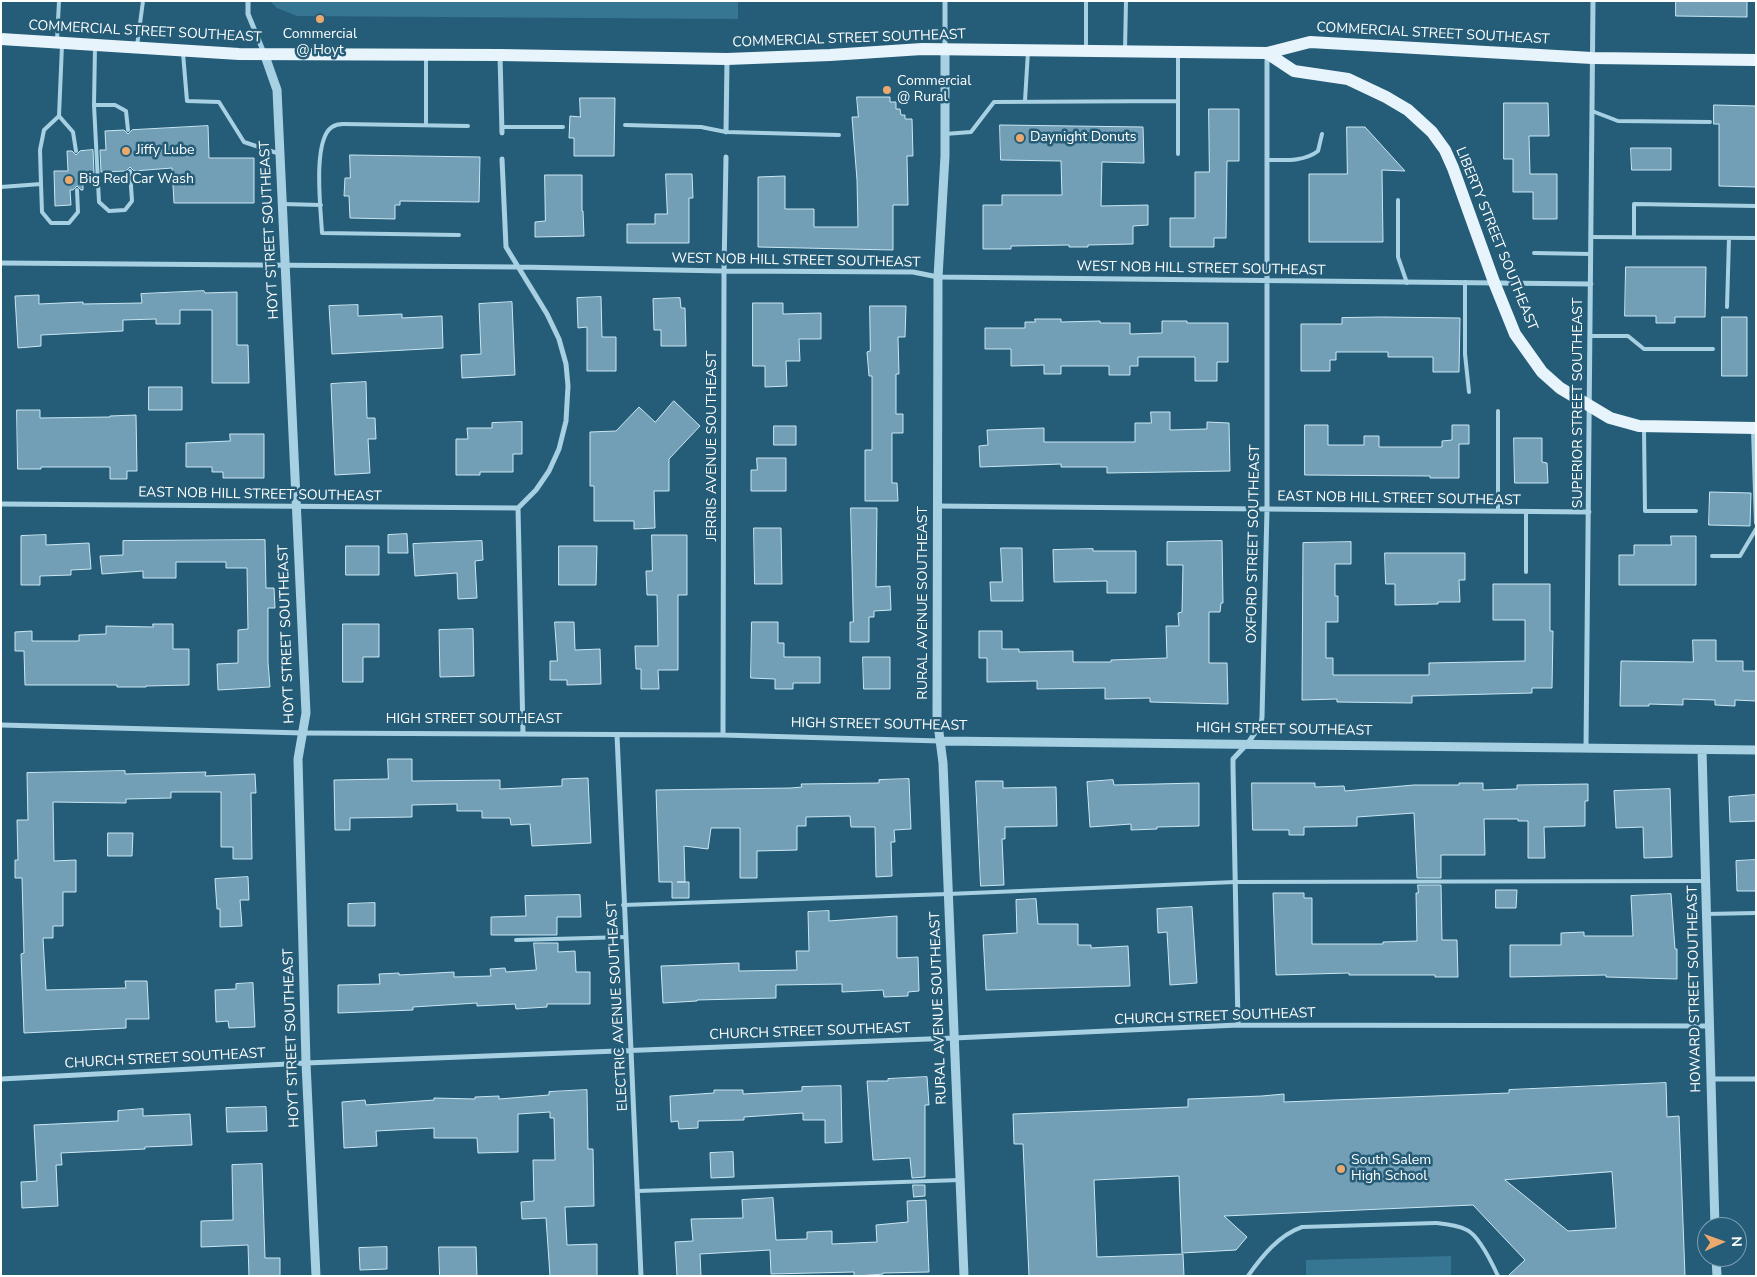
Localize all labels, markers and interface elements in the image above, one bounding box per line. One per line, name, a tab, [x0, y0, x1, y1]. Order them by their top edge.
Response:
marker: Commercial @ Hoyt	[314, 13, 326, 25]
street label: COMMERCIAL STREET SOUTHEAST	[28, 17, 262, 47]
street label: COMMERCIAL STREET SOUTHEAST	[1316, 19, 1550, 49]
place label: Commercial @ Hoyt	[283, 27, 357, 59]
street label: COMMERCIAL STREET SOUTHEAST	[732, 27, 966, 51]
place label: Commercial @ Rural	[897, 74, 971, 106]
marker: Commercial @ Rural	[881, 84, 893, 96]
place label: Daynight Donuts	[1030, 130, 1136, 146]
marker: Daynight Donuts	[1014, 132, 1026, 144]
street label: HOYT STREET SOUTHEAST	[257, 140, 283, 320]
place label: Jiffy Lube	[136, 143, 194, 159]
marker: Jiffy Lube	[120, 145, 132, 157]
street label: LIBERTY STREET SOUTHEAST	[1451, 145, 1541, 333]
place label: Big Red Car Wash	[79, 172, 194, 188]
marker: Big Red Car Wash	[63, 174, 75, 186]
street label: WEST NOB HILL STREET SOUTHEAST	[671, 250, 921, 272]
street label: WEST NOB HILL STREET SOUTHEAST	[1076, 258, 1326, 280]
street label: SUPERIOR STREET SOUTHEAST	[1571, 298, 1587, 508]
street label: JERRIS AVENUE SOUTHEAST	[705, 351, 721, 541]
street label: OXFORD STREET SOUTHEAST	[1244, 444, 1264, 644]
street label: EAST NOB HILL STREET SOUTHEAST	[138, 484, 382, 506]
street label: EAST NOB HILL STREET SOUTHEAST	[1277, 488, 1521, 510]
street label: RURAL AVENUE SOUTHEAST	[916, 506, 932, 700]
street label: HOYT STREET SOUTHEAST	[275, 544, 299, 724]
street label: HIGH STREET SOUTHEAST	[386, 712, 562, 728]
street label: HIGH STREET SOUTHEAST	[791, 715, 967, 735]
street label: HIGH STREET SOUTHEAST	[1196, 720, 1372, 740]
street label: HOWARD STREET SOUTHEAST	[1685, 885, 1705, 1093]
street label: ELECTRIC AVENUE SOUTHEAST	[604, 900, 632, 1112]
street label: RURAL AVENUE SOUTHEAST	[927, 911, 951, 1105]
street label: HOYT STREET SOUTHEAST	[280, 948, 304, 1128]
street label: CHURCH STREET SOUTHEAST	[1114, 1005, 1316, 1029]
street label: CHURCH STREET SOUTHEAST	[709, 1020, 911, 1044]
street label: CHURCH STREET SOUTHEAST	[64, 1045, 266, 1073]
place label: South Salem High School	[1351, 1153, 1431, 1186]
marker: South Salem High School	[1335, 1163, 1347, 1175]
north arrow	[1697, 1217, 1747, 1267]
text: N	[1727, 1236, 1746, 1247]

